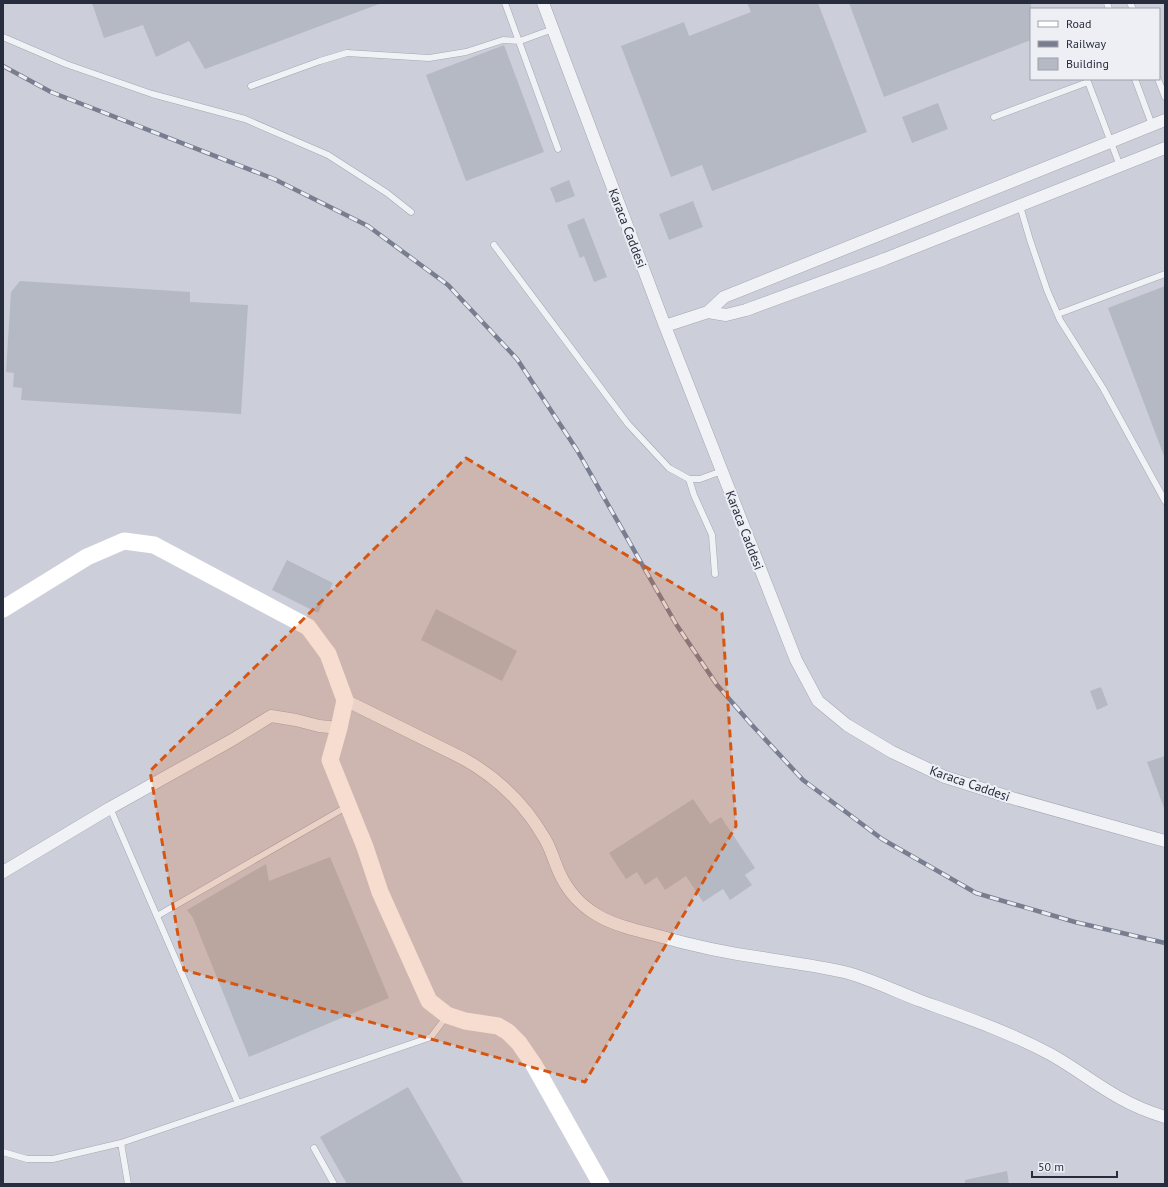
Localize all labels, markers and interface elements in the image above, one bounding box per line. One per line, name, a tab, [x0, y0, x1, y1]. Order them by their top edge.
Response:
legend	[1030, 8, 1160, 80]
text: Road	[1066, 16, 1091, 31]
text: Railway	[1066, 36, 1106, 51]
text: Building	[1066, 56, 1109, 71]
street label: Karaca Caddesi	[605, 186, 650, 270]
street label: Karaca Caddesi	[722, 488, 767, 572]
street label: Karaca Caddesi	[927, 762, 1012, 805]
scale bar	[1032, 1153, 1117, 1179]
text: 50 m	[1038, 1159, 1064, 1174]

